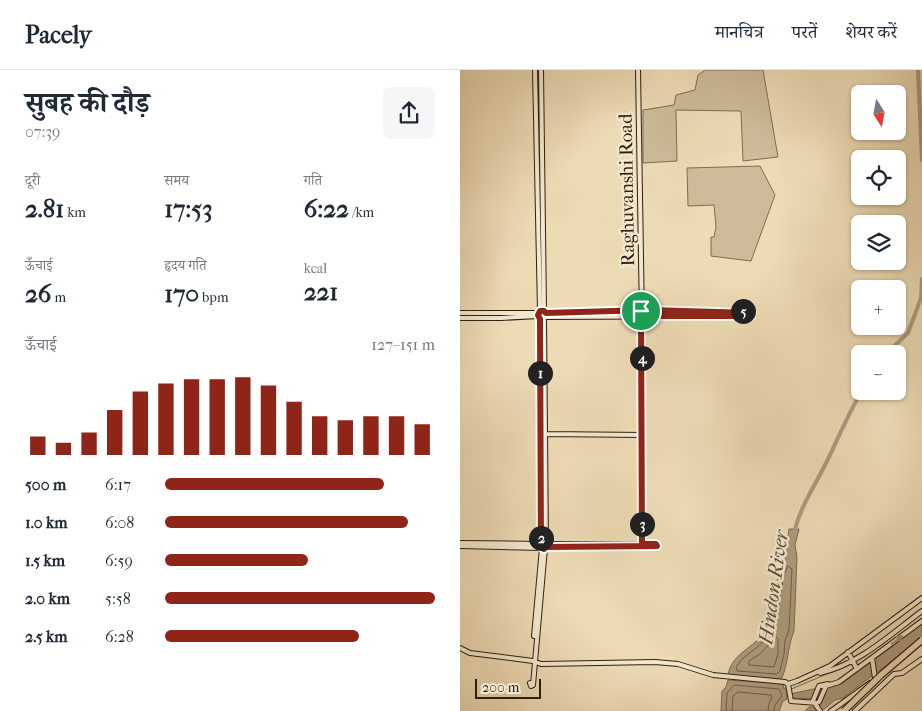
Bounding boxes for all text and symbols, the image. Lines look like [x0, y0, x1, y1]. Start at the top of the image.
text: Pacely [25, 21, 92, 49]
text: मानचित्र [715, 22, 764, 43]
text: परतें [792, 22, 817, 43]
text: शेयर करें [845, 22, 897, 43]
north arrow [851, 85, 906, 140]
map controls [851, 85, 906, 400]
text: सुबह की दौड़ [25, 86, 150, 119]
button: share [383, 87, 435, 139]
street label: Raghuvanshi Road [615, 113, 639, 267]
text: 07:39 [25, 122, 60, 141]
button: locate [851, 150, 906, 205]
text: दूरी [25, 172, 40, 189]
text: समय [164, 172, 189, 189]
text: गति [304, 172, 322, 189]
text: 2.81 [25, 194, 64, 223]
text: 17:53 [164, 194, 212, 223]
text: 6:22 [304, 194, 349, 223]
text: km [64, 204, 86, 221]
text: /km [349, 204, 374, 221]
button: layers [851, 215, 906, 270]
text: ऊँचाई [25, 257, 53, 274]
text: हृदय गति [164, 257, 207, 274]
text: kcal [304, 260, 327, 277]
text: 221 [304, 277, 338, 306]
text: 26 [25, 279, 51, 308]
text: 170 [164, 279, 199, 308]
button: + [851, 280, 906, 335]
text: m [51, 289, 66, 306]
text: bpm [199, 289, 229, 306]
pin [620, 290, 662, 332]
icon: arrive [627, 297, 655, 325]
pin: 5 [730, 298, 756, 324]
text: 5 [740, 303, 747, 320]
text: ऊँचाई [25, 335, 57, 354]
text: 127–151 m [371, 335, 435, 354]
button: − [851, 345, 906, 400]
pin: 4 [630, 346, 654, 370]
text: 4 [638, 350, 647, 367]
pin: 1 [528, 360, 552, 386]
text: 1 [538, 365, 543, 382]
text: 500 m [25, 475, 66, 494]
text: 6:17 [105, 475, 131, 494]
pin: 3 [630, 512, 654, 536]
text: 1.0 km [25, 513, 68, 532]
text: 6:08 [105, 513, 134, 532]
text: 3 [640, 516, 645, 533]
pin: 2 [528, 526, 554, 550]
water label: Hindon River [754, 527, 793, 646]
text: 2 [538, 530, 545, 547]
text: 1.5 km [25, 551, 65, 570]
text: 6:59 [105, 551, 133, 570]
text: 2.0 km [25, 589, 70, 608]
text: 5:58 [105, 589, 131, 608]
text: 2.5 km [25, 627, 68, 646]
text: 6:28 [105, 627, 134, 646]
one-way arrow [890, 634, 903, 645]
scale bar [475, 676, 541, 699]
text: 200 m [482, 679, 519, 696]

